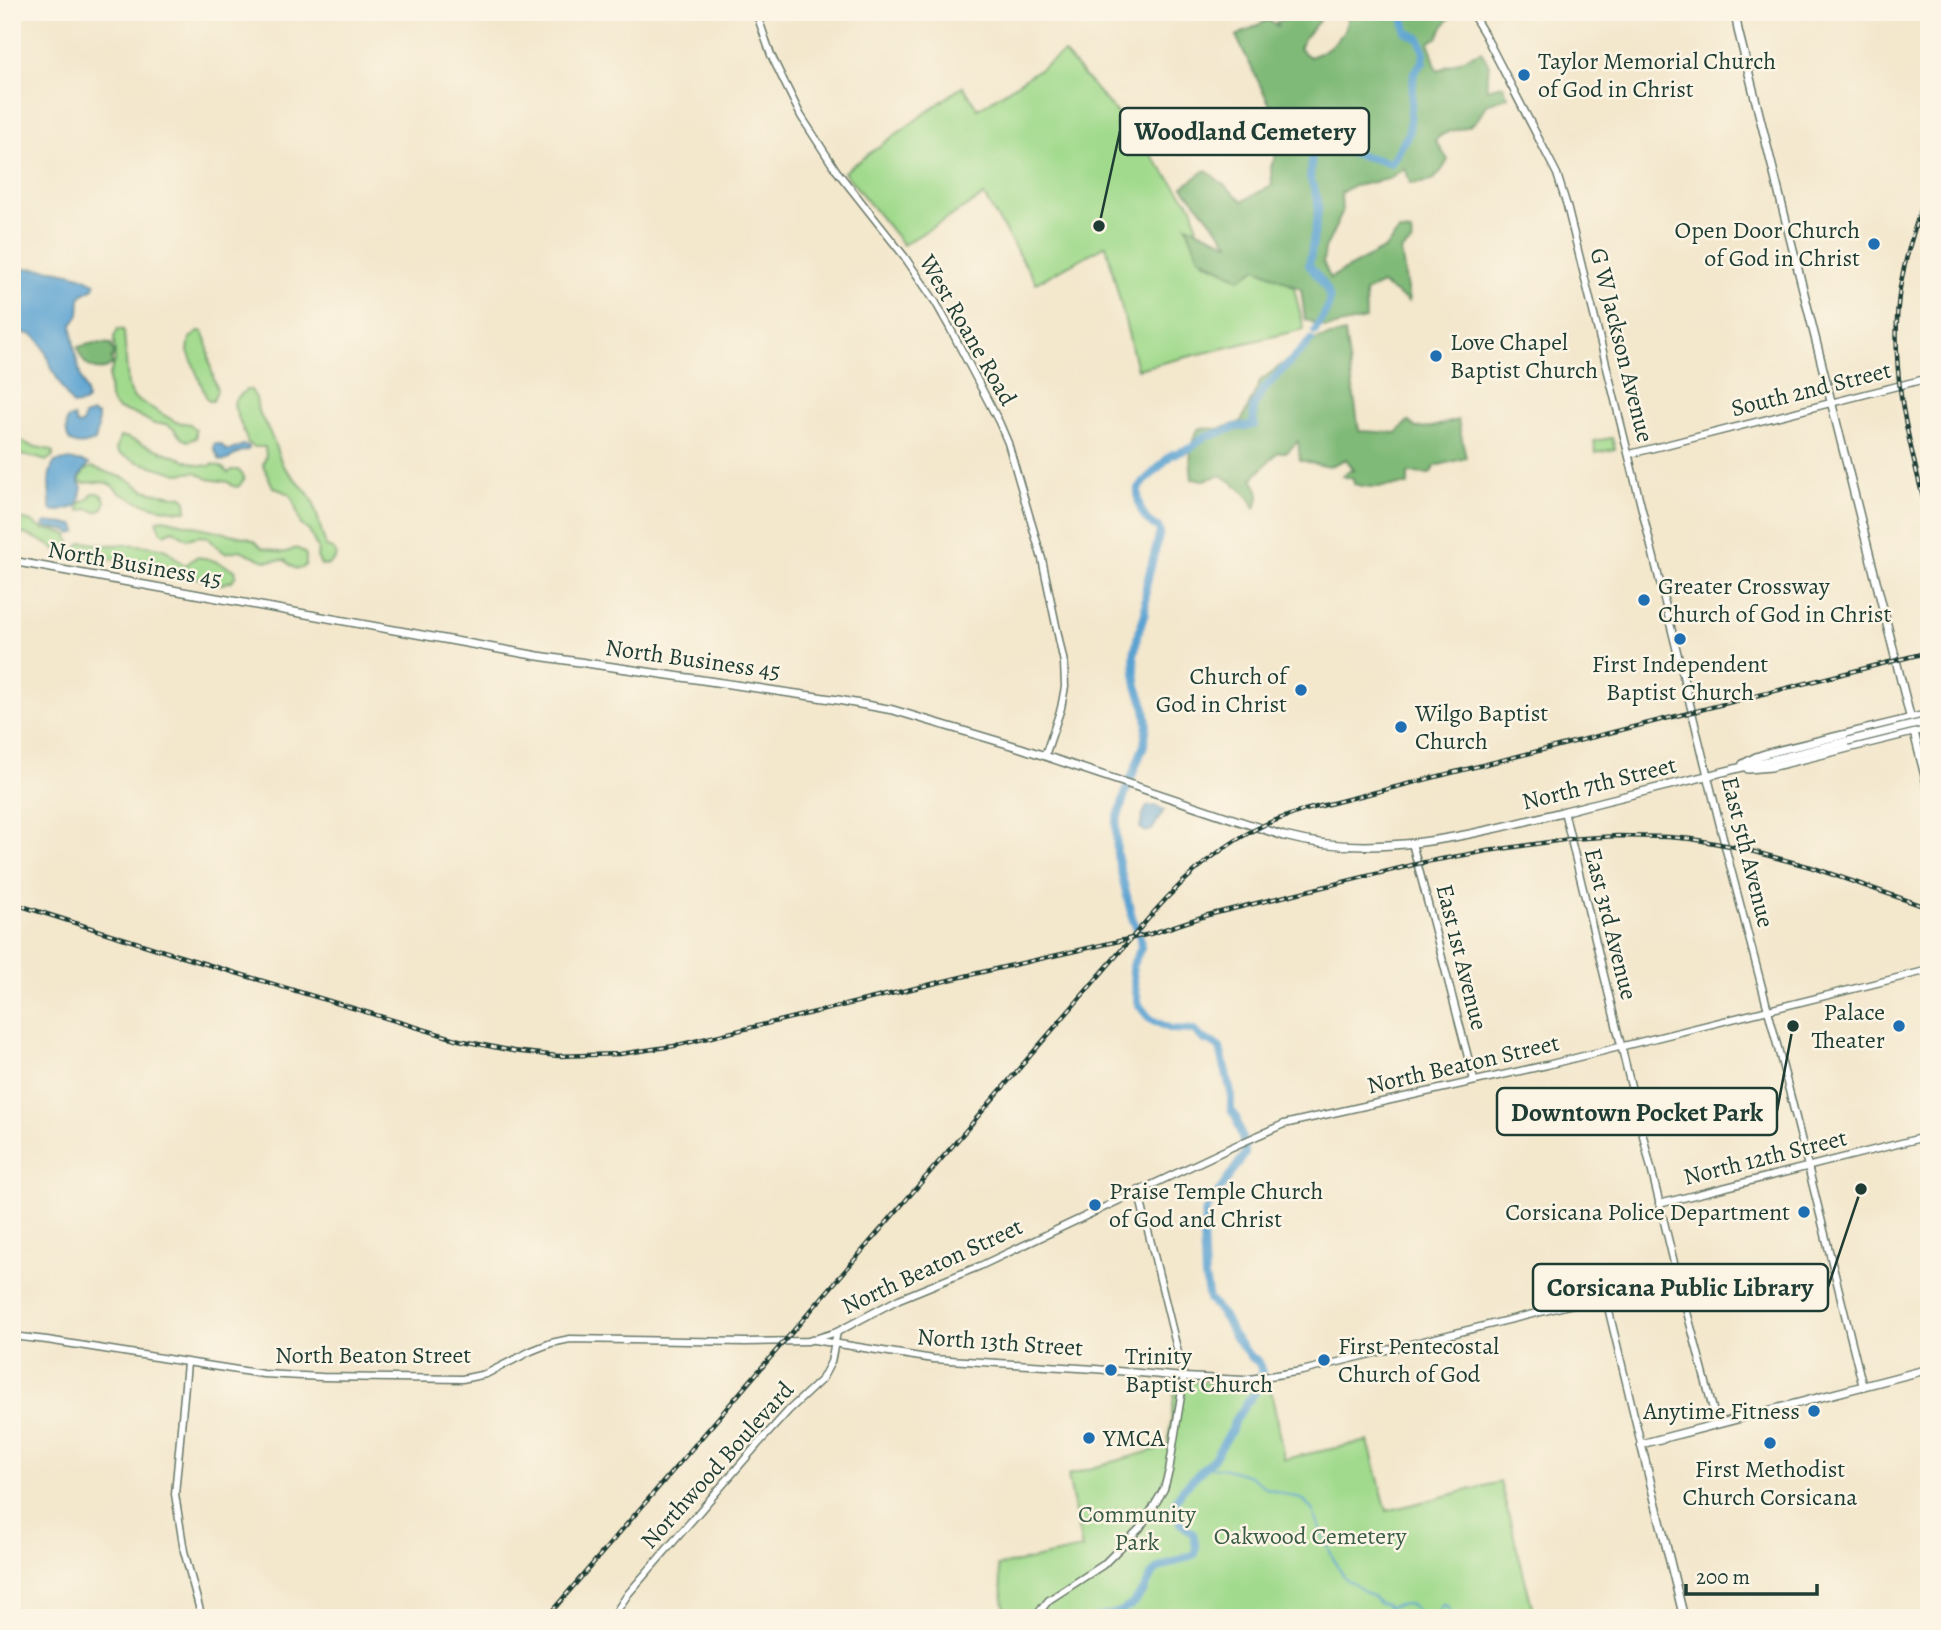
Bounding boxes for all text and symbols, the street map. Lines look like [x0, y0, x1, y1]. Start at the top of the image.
place label: Taylor Memorial Church of God in Christ [1538, 45, 1776, 105]
marker: Taylor Memorial Church of God in Christ [1516, 67, 1532, 83]
callout: Woodland Cemetery [1120, 108, 1369, 155]
text: Woodland Cemetery [1133, 114, 1357, 149]
place label: Open Door Church of God in Christ [1675, 214, 1860, 274]
marker: Open Door Church of God in Christ [1866, 236, 1882, 252]
street label: G W Jackson Avenue [1582, 244, 1662, 446]
street label: West Roane Road [911, 248, 1024, 411]
place label: Love Chapel Baptist Church [1450, 326, 1598, 386]
marker: Love Chapel Baptist Church [1428, 348, 1444, 364]
street label: South 2nd Street [1728, 354, 1894, 424]
street label: North Business 45 [45, 533, 225, 595]
place label: Greater Crossway Church of God in Christ [1658, 570, 1891, 630]
marker: Greater Crossway Church of God in Christ [1636, 592, 1652, 608]
street label: North Business 45 [603, 631, 783, 687]
marker: First Independent Baptist Church [1672, 631, 1688, 647]
place label: First Independent Baptist Church [1592, 648, 1768, 708]
place label: Church of God in Christ [1156, 660, 1290, 720]
marker: Church of God in Christ [1293, 682, 1309, 698]
place label: Wilgo Baptist Church [1414, 697, 1548, 757]
marker: Wilgo Baptist Church [1393, 719, 1409, 735]
street label: North 7th Street [1518, 748, 1680, 818]
street label: East 5th Avenue [1714, 773, 1782, 931]
street label: East 3rd Avenue [1577, 845, 1645, 1003]
street label: East 1st Avenue [1428, 881, 1496, 1033]
place label: Palace Theater [1811, 996, 1885, 1056]
marker: Palace Theater [1891, 1018, 1907, 1034]
street label: North Beaton Street [1364, 1026, 1562, 1102]
callout: Downtown Pocket Park [1497, 1088, 1777, 1135]
text: Downtown Pocket Park [1511, 1095, 1764, 1130]
street label: North 12th Street [1680, 1121, 1850, 1193]
place label: Praise Temple Church of God and Christ [1109, 1175, 1323, 1235]
place label: Corsicana Police Department [1505, 1196, 1790, 1228]
marker: Praise Temple Church of God and Christ [1087, 1197, 1103, 1213]
marker: Corsicana Police Department [1796, 1204, 1812, 1220]
street label: North Beaton Street [836, 1210, 1028, 1322]
callout: Corsicana Public Library [1533, 1264, 1828, 1311]
text: Corsicana Public Library [1547, 1270, 1814, 1305]
street label: North 13th Street [916, 1320, 1084, 1364]
place label: First Pentecostal Church of God [1338, 1330, 1499, 1390]
street label: North Beaton Street [275, 1339, 471, 1371]
place label: Trinity Baptist Church [1125, 1340, 1273, 1400]
marker: First Pentecostal Church of God [1316, 1352, 1332, 1368]
marker: Trinity Baptist Church [1103, 1362, 1119, 1378]
street label: Northwood Boulevard [633, 1374, 801, 1556]
place label: Anytime Fitness [1642, 1395, 1800, 1427]
marker: Anytime Fitness [1806, 1403, 1822, 1419]
place label: YMCA [1102, 1422, 1166, 1454]
marker: YMCA [1081, 1430, 1097, 1446]
marker: First Methodist Church Corsicana [1762, 1435, 1778, 1451]
place label: First Methodist Church Corsicana [1682, 1453, 1858, 1513]
park label: Community Park [1078, 1498, 1196, 1558]
park label: Oakwood Cemetery [1214, 1520, 1407, 1552]
scale bar [1686, 1553, 1817, 1597]
text: 200 m [1696, 1563, 1750, 1591]

